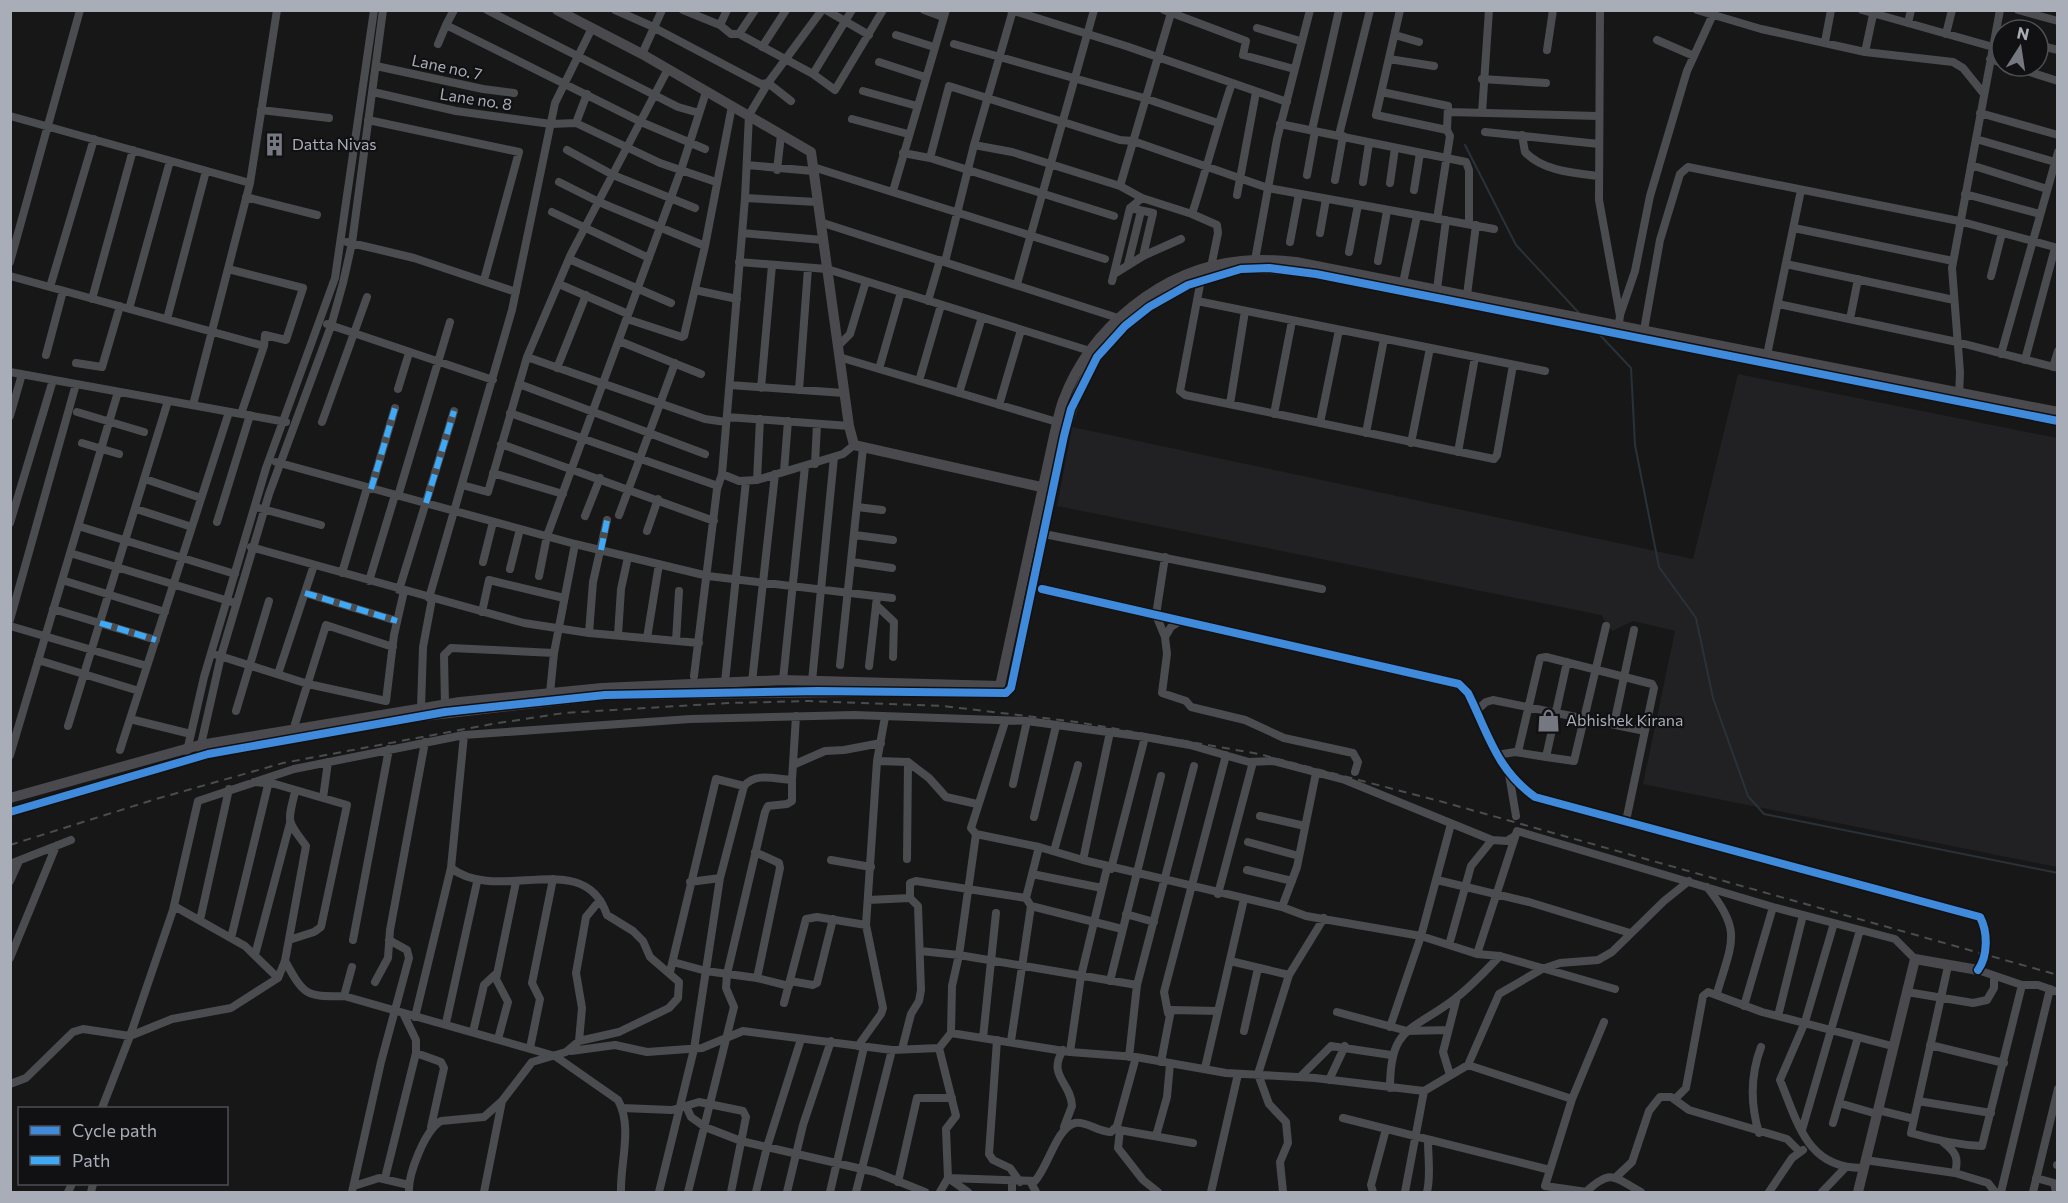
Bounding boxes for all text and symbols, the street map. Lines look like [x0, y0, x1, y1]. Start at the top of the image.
north arrow [1990, 18, 2050, 78]
text: N [2015, 22, 2031, 43]
street label: Lane no. 7 [410, 50, 484, 83]
street label: Lane no. 8 [438, 83, 514, 114]
building icon: Datta Nivas [261, 131, 287, 157]
place label: Datta Nivas [292, 134, 377, 153]
shop icon: Abhishek Kirana [1535, 707, 1561, 733]
place label: Abhishek Kirana [1566, 710, 1683, 729]
legend [18, 1107, 228, 1185]
text: Cycle path [72, 1119, 157, 1141]
text: Path [72, 1149, 110, 1171]

